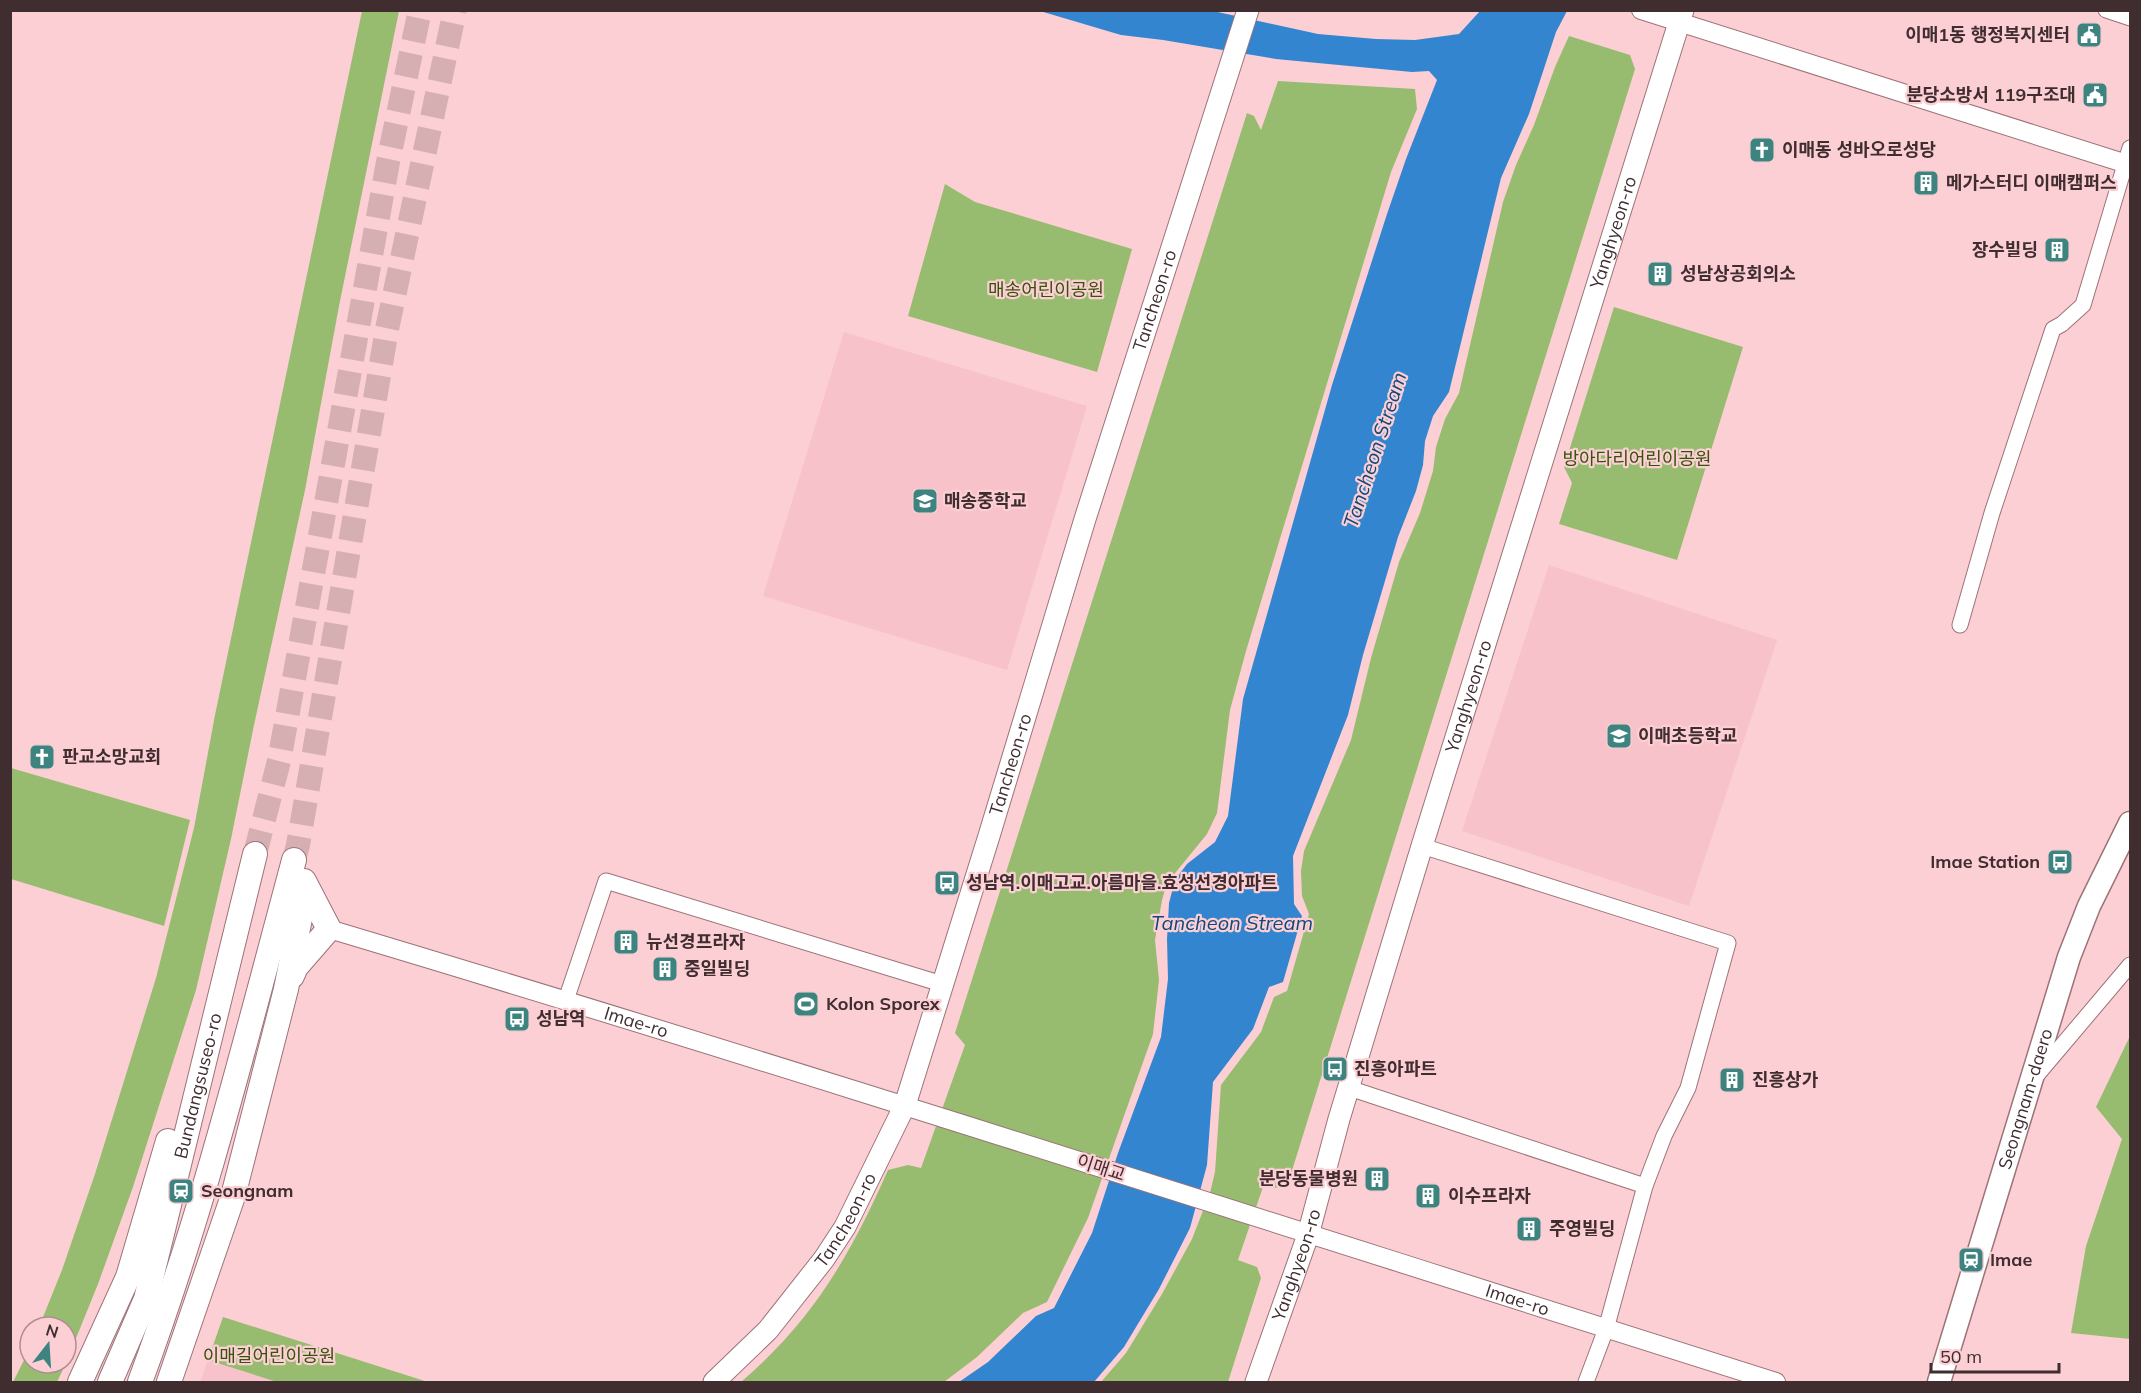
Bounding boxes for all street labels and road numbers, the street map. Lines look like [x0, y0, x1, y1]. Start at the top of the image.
street label: Yanghyeon-ro [1584, 173, 1641, 293]
street label: Tancheon-ro [1127, 247, 1181, 354]
street label: Yanghyeon-ro [1440, 637, 1497, 756]
street label: Tancheon-ro [984, 711, 1036, 818]
street label: Imae-ro [602, 1001, 671, 1043]
street label: Bundangsuseo-ro [169, 1010, 227, 1161]
street label: Seongnam-daero [1993, 1026, 2057, 1172]
street label: 이매교 [1074, 1149, 1128, 1186]
street label: Tancheon-ro [810, 1169, 881, 1272]
street label: Yanghyeon-ro [1266, 1206, 1325, 1325]
street label: Imae-ro [1483, 1279, 1552, 1321]

